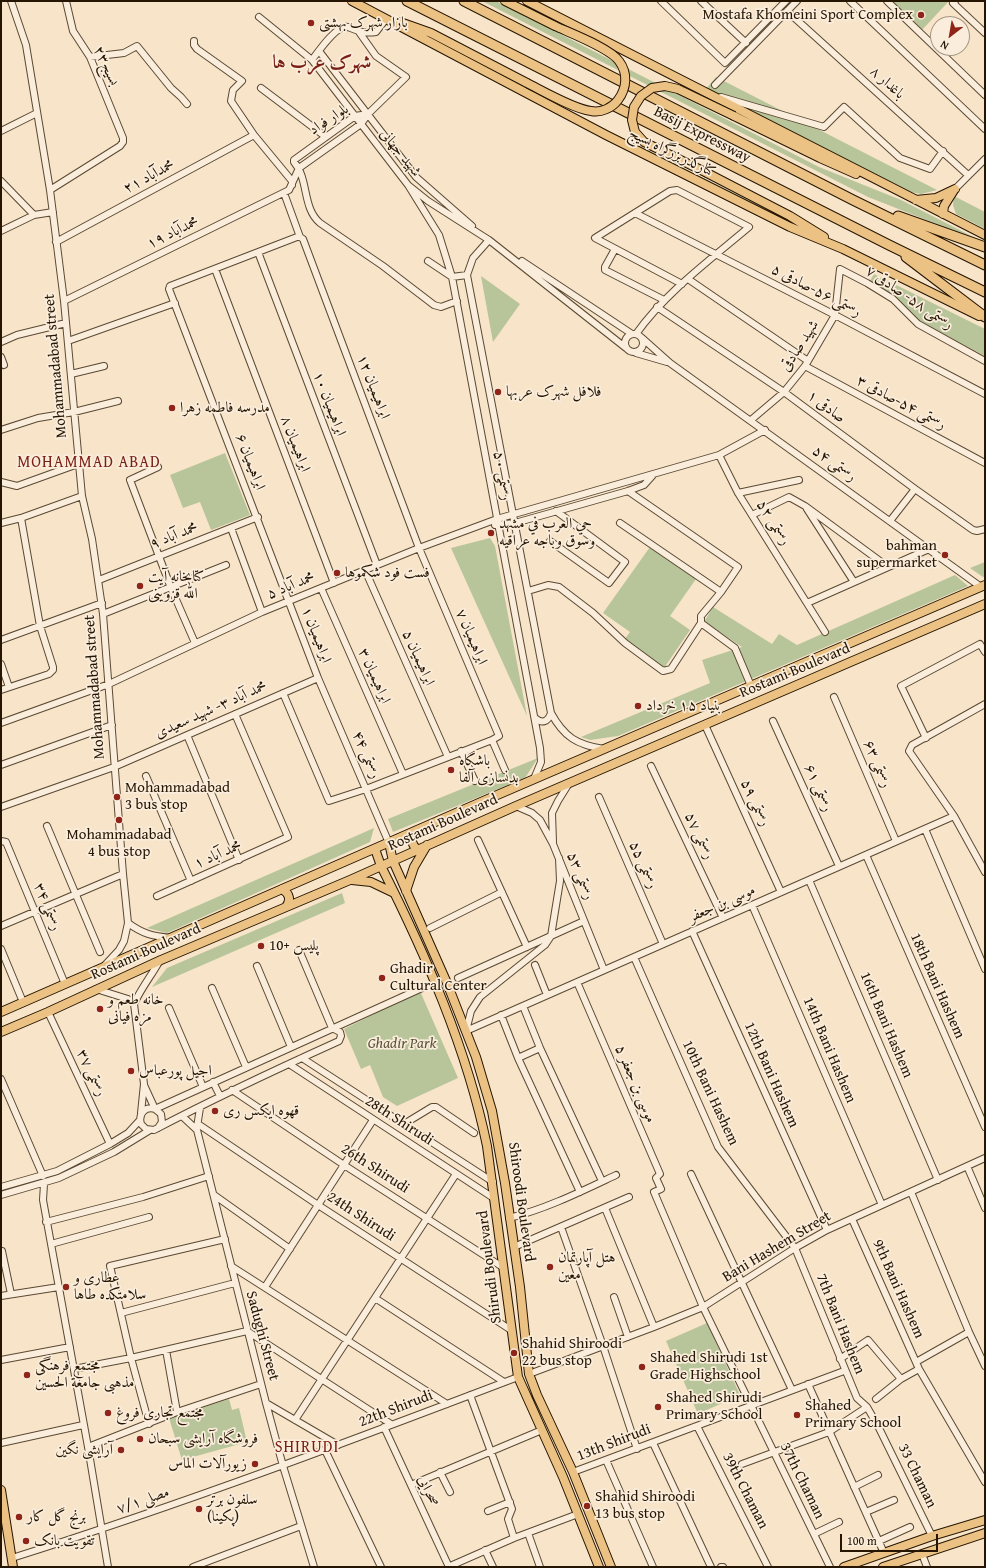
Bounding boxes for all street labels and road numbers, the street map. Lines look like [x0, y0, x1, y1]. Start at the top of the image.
street label: بسیج۲۳ [89, 43, 123, 89]
street label: باغدار ۸ [866, 63, 908, 103]
street label: بلوار فواد [306, 101, 352, 139]
street label: Basij Expressway [651, 103, 753, 167]
street label: کنارگذربزرگراه بسیج [626, 124, 718, 182]
street label: شهید جهانی [375, 125, 425, 181]
street label: محمدآباد ۲۱ [120, 156, 178, 198]
street label: محمدآباد ۱۹ [144, 213, 202, 253]
street label: رستمی ۵۶-صادقی ۵ [768, 261, 864, 321]
street label: رستمی ۵۸- صادقی ۷ [862, 262, 956, 334]
street label: Mohammadabad street [41, 293, 71, 439]
street label: شهید صادقی [777, 317, 823, 375]
street label: ابراهیمیان ۱۲ [352, 352, 394, 422]
street label: ابراهیمیان ۱۰ [308, 369, 350, 439]
street label: رستمی ۵۴-صادقی ۳ [853, 372, 949, 434]
street label: صادقی ۱ [803, 387, 849, 427]
street label: ابراهیمیان ۸ [276, 413, 314, 475]
street label: ابراهیمیان ۶ [231, 431, 269, 493]
street label: رستمی ۵۴ [808, 442, 860, 486]
street label: رستمی ۵۰ [489, 450, 515, 502]
street label: رستمی ۵۲ [752, 497, 794, 549]
street label: محمد آباد ۹ [148, 519, 200, 553]
street label: محمد آباد ۵ [265, 568, 317, 604]
street label: ابراهیمیان ۱ [297, 604, 335, 666]
street label: ابراهیمیان ۷ [451, 606, 491, 668]
street label: Mohammadabad street [81, 614, 109, 760]
street label: ابراهیمیان ۵ [398, 627, 438, 689]
street label: Rostami Boulevard [737, 640, 853, 702]
street label: ابراهیمیان ۳ [354, 645, 394, 707]
street label: محمد آباد ۳- شهید سعیدی [152, 677, 270, 743]
street label: رستمی ۴۴ [348, 728, 384, 782]
street label: رستمی ۶۳ [859, 737, 895, 791]
street label: رستمی ۶۱ [800, 762, 836, 814]
street label: رستمی ۵۹ [736, 777, 774, 829]
street label: Rostami Boulevard [385, 791, 501, 855]
street label: رستمی ۵۷ [680, 810, 718, 862]
street label: محمد آباد ۱ [192, 837, 244, 873]
street label: رستمی ۵۵ [625, 839, 661, 891]
street label: رستمی ۵۳ [562, 849, 598, 903]
street label: رستمی ۳۴ [29, 880, 65, 934]
street label: موسی بن جعفر [686, 881, 758, 927]
street label: Rostami Boulevard [88, 920, 204, 984]
street label: 18th Bani Hashem [906, 930, 968, 1042]
street label: 16th Bani Hashem [856, 969, 916, 1081]
street label: 14th Bani Hashem [799, 994, 859, 1106]
street label: 12th Bani Hashem [740, 1019, 802, 1131]
street label: 10th Bani Hashem [678, 1038, 742, 1148]
street label: موسی بن جعفر ۵ [610, 1042, 660, 1126]
street label: رستمی ۳۷ [72, 1047, 110, 1099]
street label: 28th Shirudi [361, 1092, 437, 1150]
street label: 26th Shirudi [337, 1140, 413, 1198]
street label: Shiroodi Boulevard [504, 1141, 538, 1263]
street label: 24th Shirudi [323, 1188, 399, 1246]
street label: Bani Hashem Street [719, 1207, 835, 1287]
street label: Shirudi Boulevard [474, 1210, 506, 1324]
street label: 9th Bani Hashem [868, 1237, 928, 1341]
street label: 7th Bani Hashem [812, 1271, 868, 1377]
street label: Sadughi Street [241, 1289, 283, 1383]
street label: 22th Shirudi [356, 1387, 436, 1431]
street label: 13th Shirudi [574, 1421, 654, 1465]
street label: 37th Chaman [776, 1440, 828, 1522]
street label: 33 Chaman [894, 1441, 940, 1511]
street label: 39th Chaman [718, 1450, 772, 1532]
street label: صحرایی [413, 1473, 443, 1509]
street label: مصلی ۷/۱ [114, 1484, 172, 1518]

